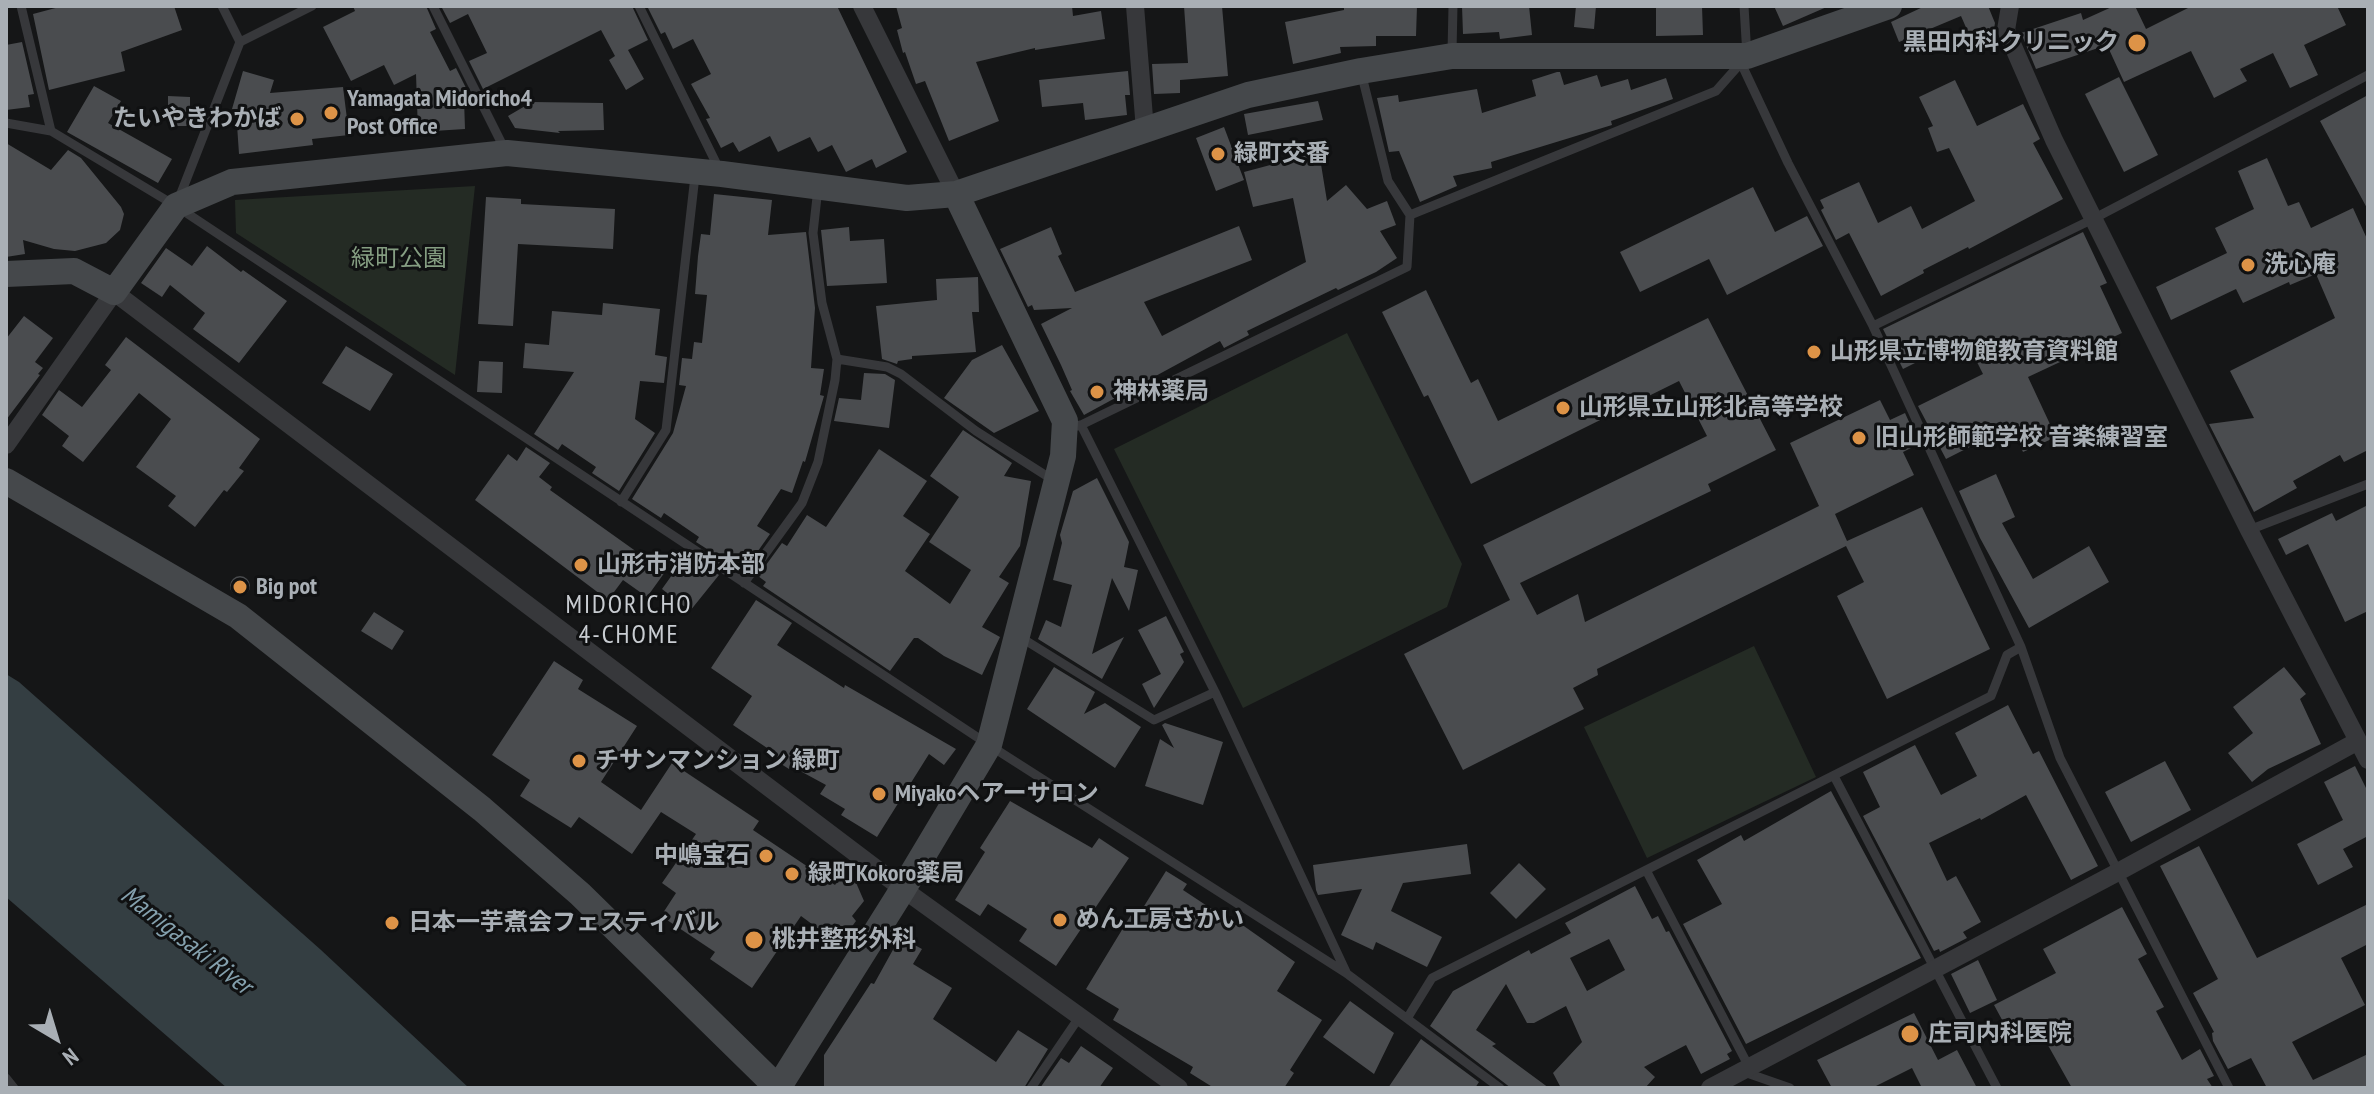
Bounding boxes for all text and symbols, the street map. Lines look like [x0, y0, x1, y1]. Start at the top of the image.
place label: 黒田内科クリニック [1903, 29, 2119, 57]
marker: 黒田内科クリニック [2126, 32, 2148, 54]
place label: Yamagata Midoricho4 Post Office [347, 85, 532, 141]
marker: Yamagata Midoricho4 Post Office [322, 104, 340, 122]
place label: たいやきわかば [113, 105, 281, 133]
marker: たいやきわかば [288, 110, 306, 128]
place label: 緑町交番 [1234, 140, 1330, 168]
marker: 緑町交番 [1209, 145, 1227, 163]
park label: 緑町公園 [351, 245, 447, 273]
place label: 洗心庵 [2264, 251, 2336, 279]
marker: 洗心庵 [2239, 256, 2257, 274]
place label: 山形県立博物館教育資料館 [1830, 338, 2118, 366]
marker: 山形県立博物館教育資料館 [1805, 343, 1823, 361]
place label: 神林薬局 [1113, 378, 1209, 406]
marker: 神林薬局 [1088, 383, 1106, 401]
place label: 山形県立山形北高等学校 [1579, 394, 1843, 422]
marker: 山形県立山形北高等学校 [1554, 399, 1572, 417]
place label: 旧山形師範学校 音楽練習室 [1875, 424, 2168, 452]
marker: 旧山形師範学校 音楽練習室 [1850, 429, 1868, 447]
place label: 山形市消防本部 [597, 551, 765, 579]
marker: 山形市消防本部 [572, 556, 590, 574]
place label: Big pot [256, 573, 317, 601]
marker: Big pot [231, 578, 249, 596]
district label: MIDORICHO 4-CHOME [565, 590, 693, 652]
place label: チサンマンション 緑町 [595, 747, 840, 775]
marker: チサンマンション 緑町 [570, 752, 588, 770]
place label: Miyakoヘアーサロン [895, 780, 1099, 808]
marker: Miyakoヘアーサロン [870, 785, 888, 803]
place label: 中嶋宝石 [654, 842, 750, 870]
marker: 中嶋宝石 [757, 847, 775, 865]
place label: 緑町Kokoro薬局 [808, 860, 964, 888]
marker: 緑町Kokoro薬局 [783, 865, 801, 883]
water label: Mamigasaki River [114, 880, 258, 1002]
place label: めん工房さかい [1076, 906, 1244, 934]
place label: 日本一芋煮会フェスティバル [408, 909, 720, 937]
marker: めん工房さかい [1051, 911, 1069, 929]
marker: 日本一芋煮会フェスティバル [383, 914, 401, 932]
place label: 桃井整形外科 [772, 926, 916, 954]
marker: 桃井整形外科 [743, 929, 765, 951]
north arrow [16, 998, 96, 1078]
place label: 庄司内科医院 [1928, 1020, 2072, 1048]
marker: 庄司内科医院 [1899, 1023, 1921, 1045]
text: N [57, 1042, 84, 1072]

